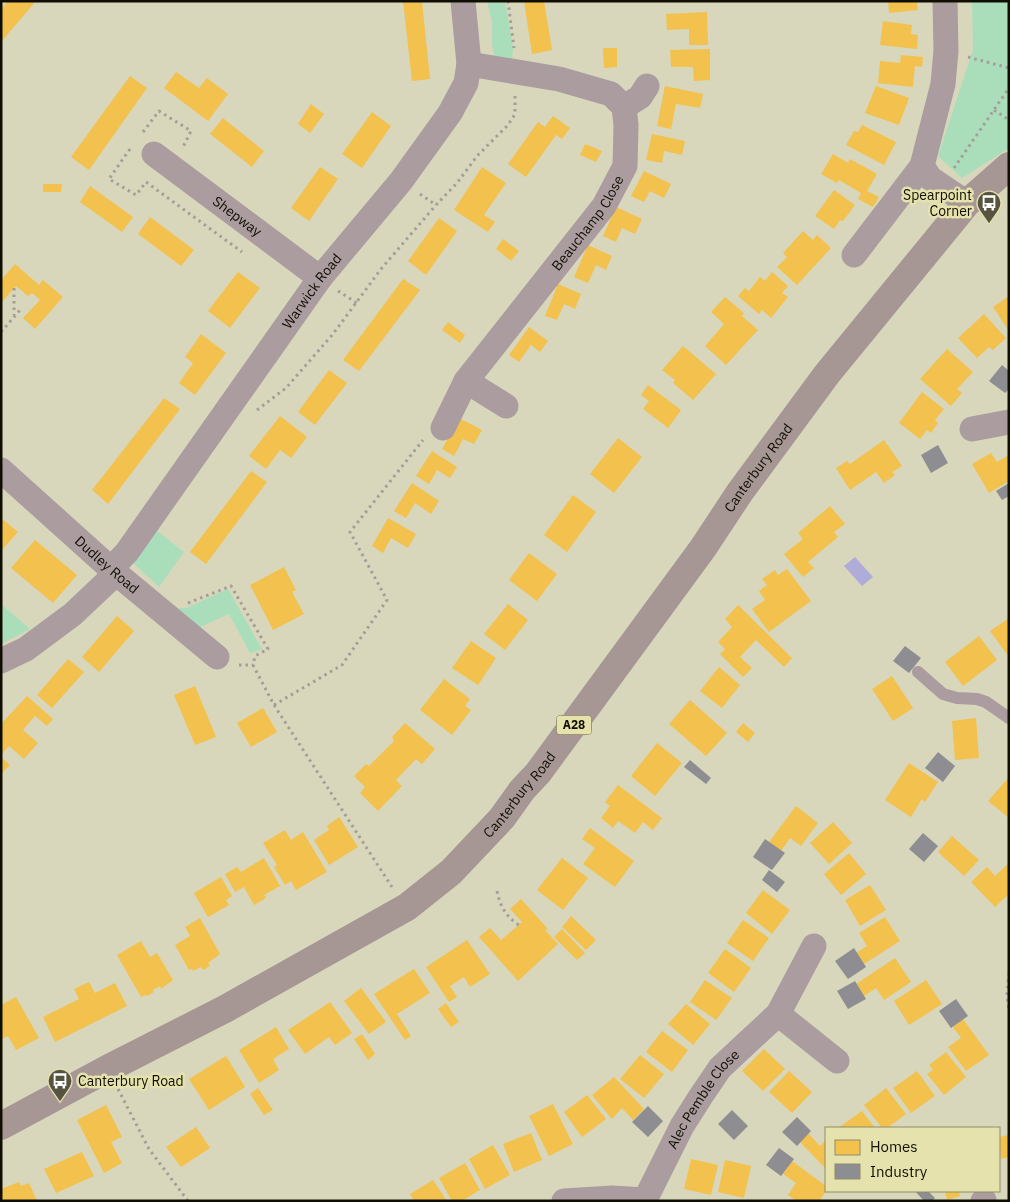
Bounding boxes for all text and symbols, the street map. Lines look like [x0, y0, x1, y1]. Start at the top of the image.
street label: Beauchamp Close [547, 172, 628, 274]
place label: Spearpoint Corner [903, 186, 972, 220]
bus stop icon: Spearpoint Corner [976, 190, 1002, 224]
street label: Shepway [209, 192, 265, 240]
street label: Warwick Road [278, 250, 346, 332]
street label: Canterbury Road [720, 420, 797, 516]
street label: Dudley Road [71, 532, 143, 597]
road number: A28 [556, 716, 592, 734]
street label: Canterbury Road [479, 748, 560, 841]
street label: Alec Pemble Close [663, 1045, 743, 1152]
bus stop icon: Canterbury Road [47, 1068, 73, 1102]
place label: Canterbury Road [78, 1072, 184, 1090]
legend [825, 1127, 1000, 1192]
text: Homes [870, 1137, 918, 1156]
text: Industry [870, 1162, 928, 1181]

